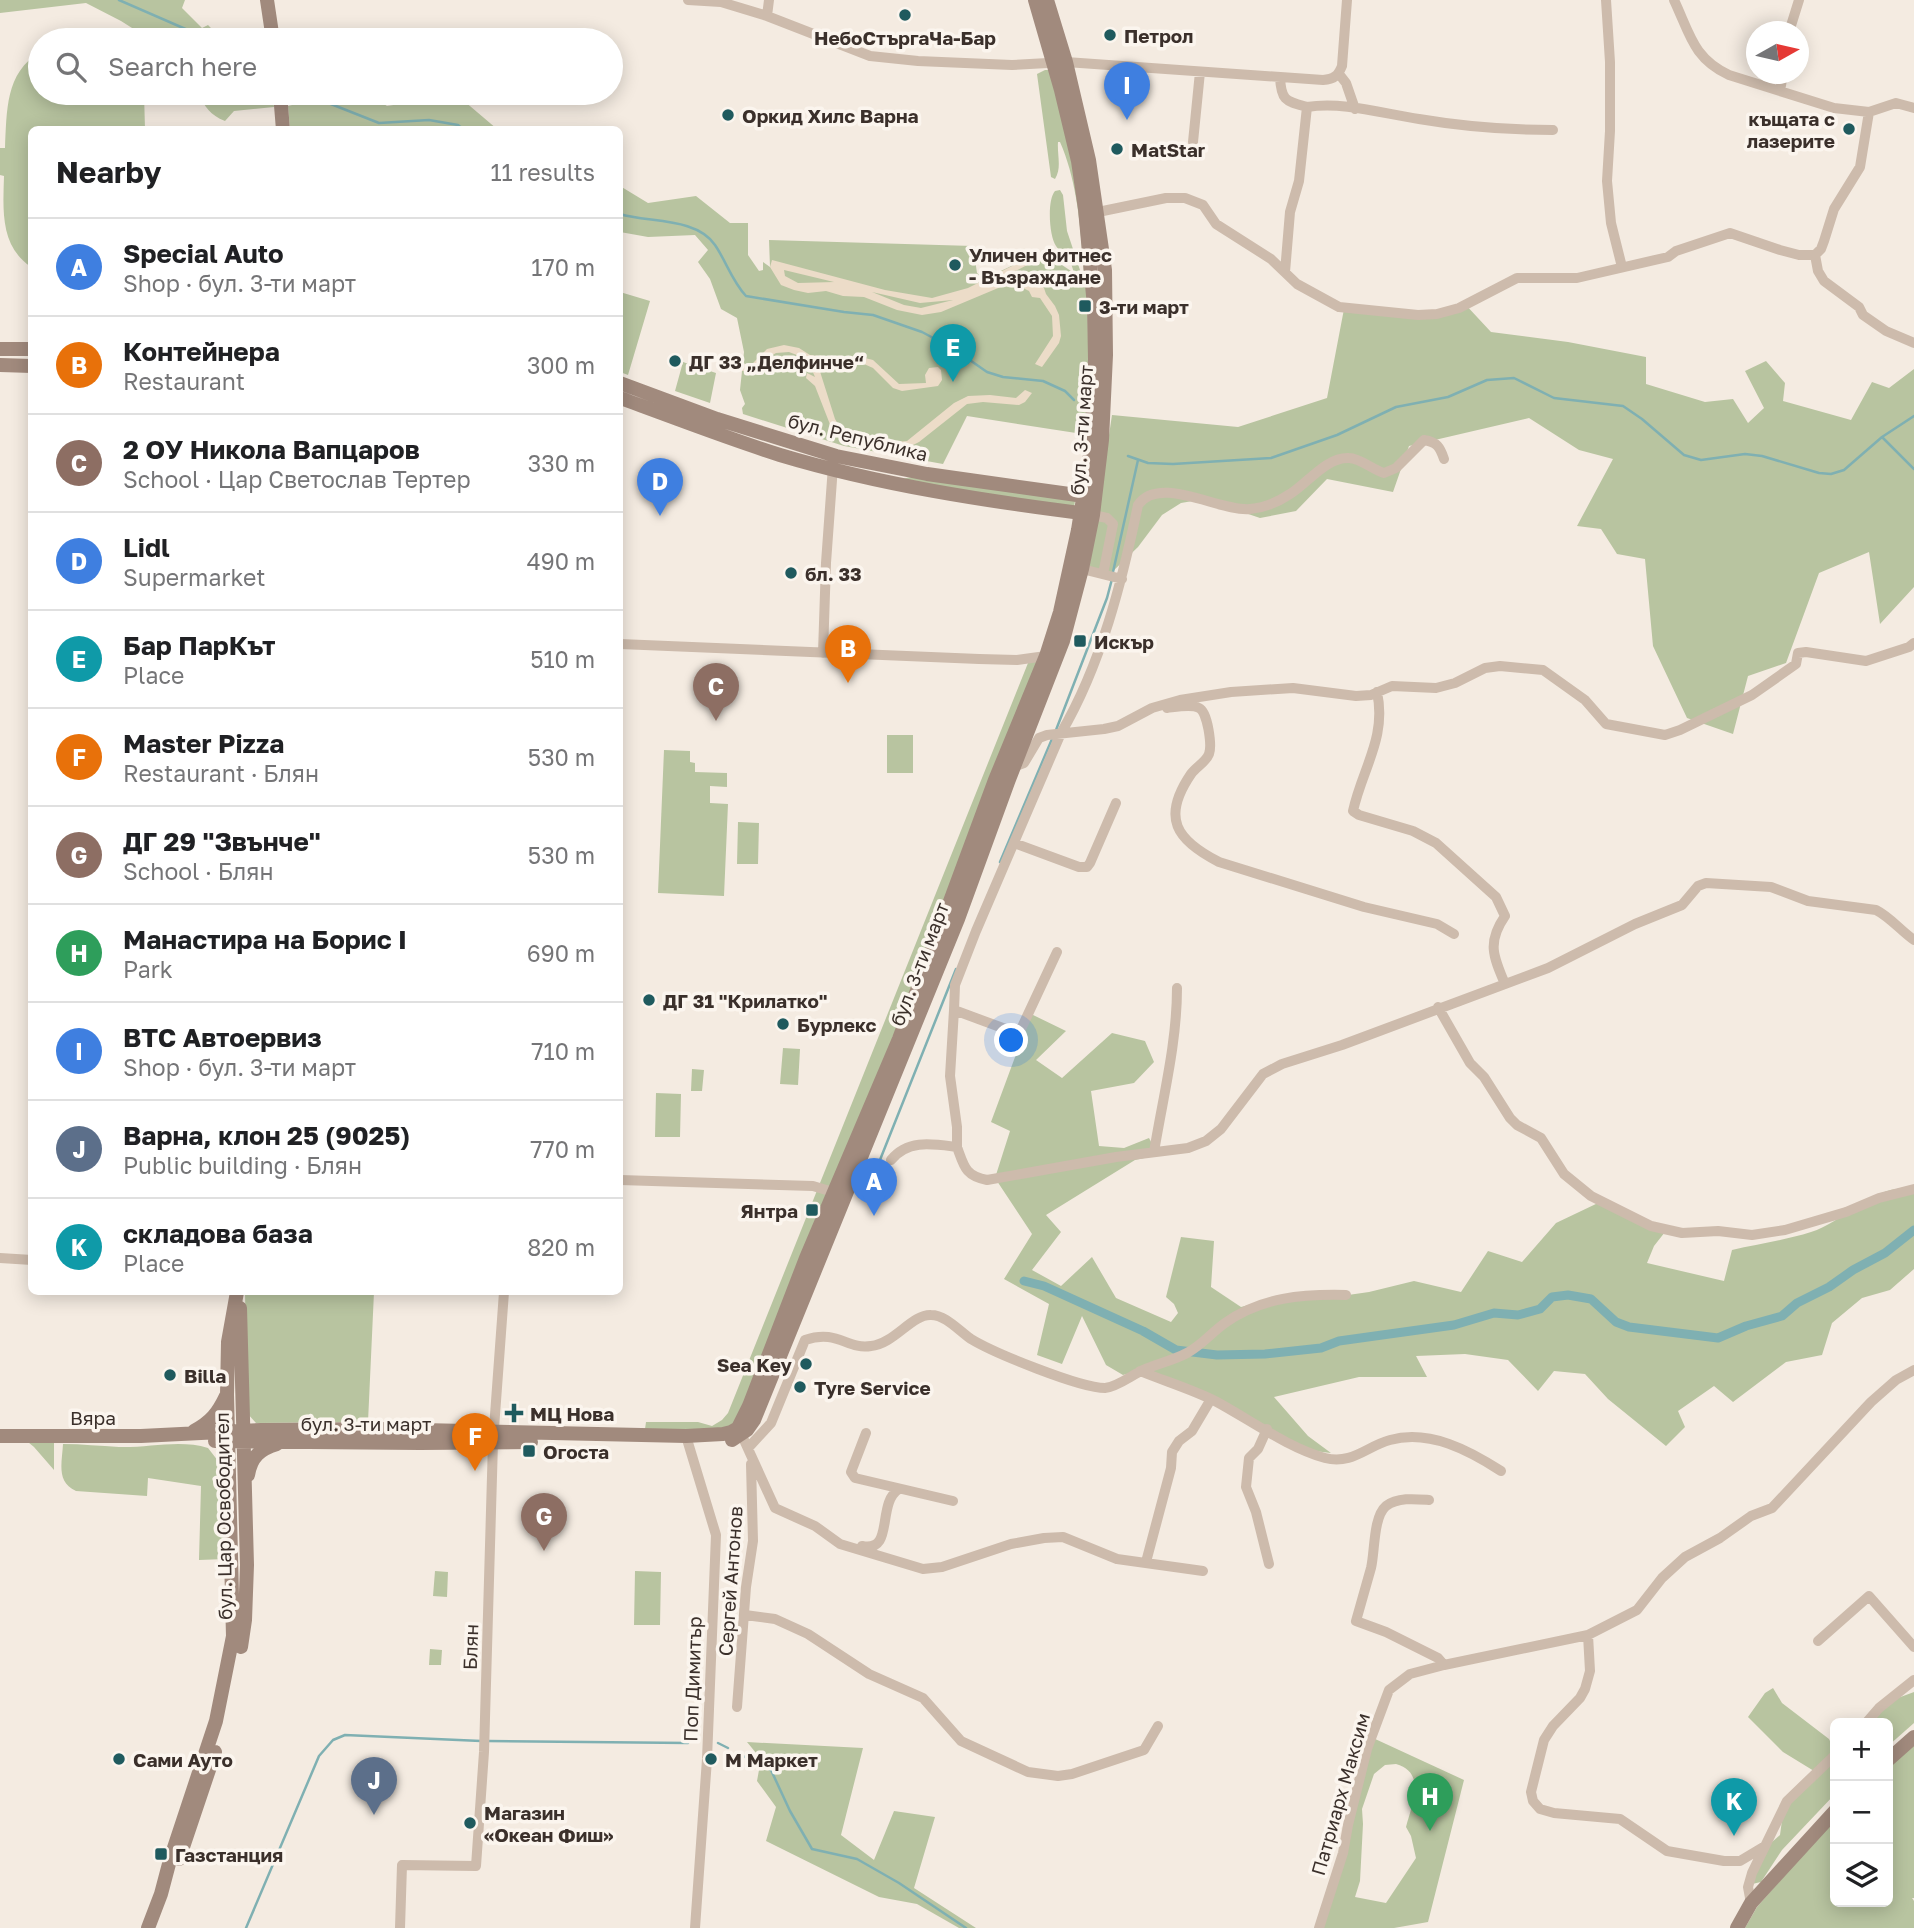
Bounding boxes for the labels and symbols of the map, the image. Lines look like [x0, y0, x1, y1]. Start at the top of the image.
marker: НебоСтъргаЧа-Бар [897, 7, 913, 23]
north arrow [1746, 21, 1809, 84]
place label: Петрол [1124, 24, 1193, 47]
place label: НебоСтъргаЧа-Бар [814, 26, 996, 49]
marker: Петрол [1102, 27, 1118, 43]
pin: I [1104, 62, 1150, 120]
place label: Оркид Хилс Варна [742, 104, 919, 127]
marker: Оркид Хилс Варна [720, 107, 736, 123]
place label: къщата с лазерите [1747, 107, 1835, 152]
marker: къщата с лазерите [1841, 121, 1857, 137]
place label: MatStar [1131, 138, 1206, 161]
marker: MatStar [1109, 141, 1125, 157]
place label: Уличен фитнес - Възраждане [969, 243, 1112, 288]
marker: Уличен фитнес - Възраждане [947, 257, 963, 273]
place label: 3-ти март [1099, 295, 1189, 318]
marker: 3-ти март [1077, 298, 1093, 314]
pin: E [930, 324, 976, 382]
place label: ДГ 33 „Делфинче“ [689, 350, 864, 373]
marker: ДГ 33 „Делфинче“ [667, 353, 683, 369]
street label: бул. 3-ти март [1065, 364, 1097, 496]
street label: бул. Република [786, 409, 930, 465]
pin: D [637, 458, 683, 516]
place label: бл. 33 [805, 562, 862, 585]
marker: бл. 33 [783, 565, 799, 581]
pin: B [825, 625, 871, 683]
place label: Искър [1094, 630, 1154, 653]
marker: Искър [1072, 633, 1088, 649]
pin: C [693, 663, 739, 721]
street label: бул. 3-ти март [885, 899, 953, 1029]
place label: ДГ 31 "Крилатко" [663, 989, 827, 1012]
marker: ДГ 31 "Крилатко" [641, 992, 657, 1008]
place label: Бурлекс [797, 1013, 877, 1036]
marker: Бурлекс [775, 1016, 791, 1032]
your location [994, 1023, 1028, 1057]
pin: A [851, 1158, 897, 1216]
place label: Янтра [741, 1199, 798, 1222]
marker: Янтра [804, 1202, 820, 1218]
place label: Sea Key [717, 1353, 793, 1376]
marker: Sea Key [798, 1356, 814, 1372]
place label: Billa [184, 1364, 226, 1387]
marker: Billa [162, 1367, 178, 1383]
place label: Tyre Service [814, 1376, 931, 1399]
marker: Tyre Service [792, 1379, 808, 1395]
place label: МЦ Нова [530, 1402, 614, 1425]
marker: МЦ Нова [504, 1403, 524, 1423]
street label: Вяра [70, 1406, 116, 1429]
street label: бул. Цар Освободител [210, 1412, 236, 1620]
street label: бул. 3-ти март [301, 1412, 431, 1435]
pin: F [452, 1413, 498, 1471]
place label: Огоста [543, 1440, 609, 1463]
marker: Огоста [521, 1443, 537, 1459]
pin: G [521, 1493, 567, 1551]
street label: Сергей Антонов [713, 1505, 747, 1657]
street label: Поп Димитър [678, 1616, 706, 1742]
street label: Блян [458, 1624, 482, 1670]
street label: Патриарх Максим [1306, 1710, 1374, 1878]
place label: Сами Ауто [133, 1748, 233, 1771]
place label: М Маркет [725, 1748, 818, 1771]
marker: Сами Ауто [111, 1751, 127, 1767]
marker: М Маркет [703, 1751, 719, 1767]
pin: J [351, 1757, 397, 1815]
pin: H [1407, 1773, 1453, 1831]
pin: K [1711, 1778, 1757, 1836]
place label: Магазин «Океан Фиш» [484, 1801, 613, 1846]
marker: Магазин «Океан Фиш» [462, 1815, 478, 1831]
place label: Газстанция [175, 1843, 283, 1866]
marker: Газстанция [153, 1846, 169, 1862]

